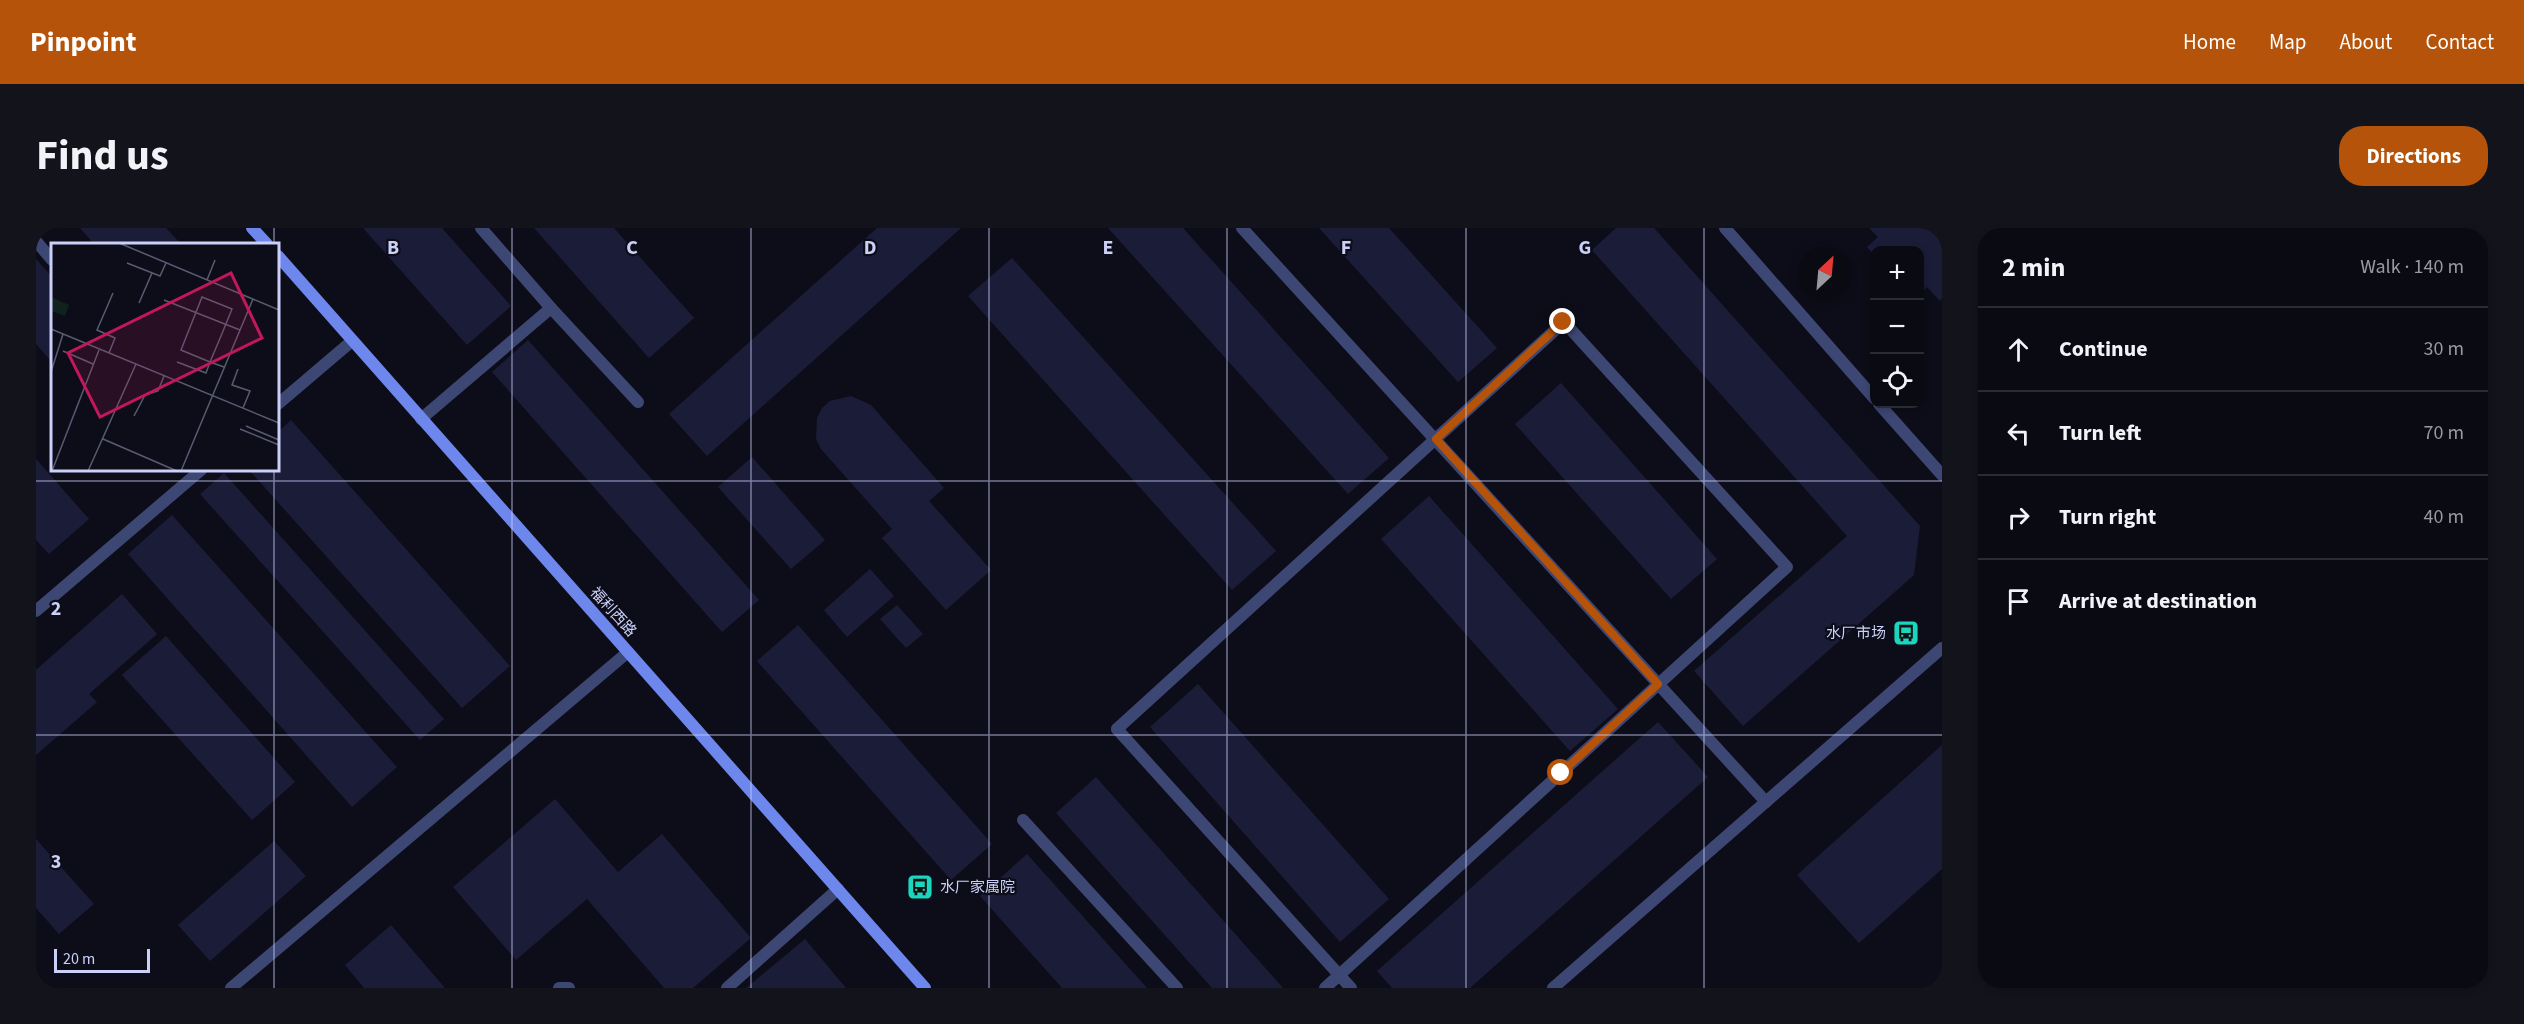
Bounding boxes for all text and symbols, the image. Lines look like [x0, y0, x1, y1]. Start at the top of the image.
text: Pinpoint [30, 22, 137, 62]
text: Home [2183, 27, 2236, 57]
text: Map [2269, 27, 2307, 57]
text: About [2340, 27, 2392, 57]
text: Contact [2425, 27, 2494, 57]
text: Find us [36, 126, 169, 186]
button: Directions [2339, 126, 2488, 186]
text: B [387, 234, 399, 262]
text: C [626, 234, 638, 262]
text: D [864, 234, 876, 262]
text: E [1103, 234, 1113, 262]
text: F [1341, 234, 1351, 262]
text: G [1579, 234, 1591, 262]
inset map [51, 243, 279, 471]
north arrow [1798, 246, 1852, 300]
map controls [1870, 246, 1924, 408]
button: + [1870, 246, 1924, 300]
text: 2 min [2002, 249, 2065, 286]
text: Walk · 140 m [2360, 253, 2464, 281]
button: − [1870, 300, 1924, 354]
route end [1549, 308, 1575, 334]
icon: ahead [2002, 333, 2035, 366]
text: Continue [2059, 333, 2148, 365]
text: 30 m [2424, 335, 2464, 363]
button: locate [1870, 354, 1924, 408]
icon: left [2002, 417, 2035, 450]
text: Turn left [2059, 417, 2141, 449]
text: 70 m [2424, 419, 2464, 447]
icon: right [2002, 501, 2035, 534]
text: Turn right [2059, 501, 2156, 533]
text: 40 m [2424, 503, 2464, 531]
street label: 福利西路 [585, 583, 641, 641]
icon: arrive [2002, 585, 2035, 618]
text: Arrive at destination [2059, 585, 2257, 617]
text: 2 [51, 595, 61, 623]
bus stop icon: 水厂市场 [1891, 618, 1921, 648]
place label: 水厂市场 [1826, 623, 1886, 644]
route start [1547, 759, 1573, 785]
text: 3 [51, 848, 61, 876]
bus stop icon: 水厂家属院 [905, 872, 935, 902]
place label: 水厂家属院 [940, 877, 1015, 898]
scale bar [54, 946, 150, 974]
text: 20 m [63, 948, 95, 970]

